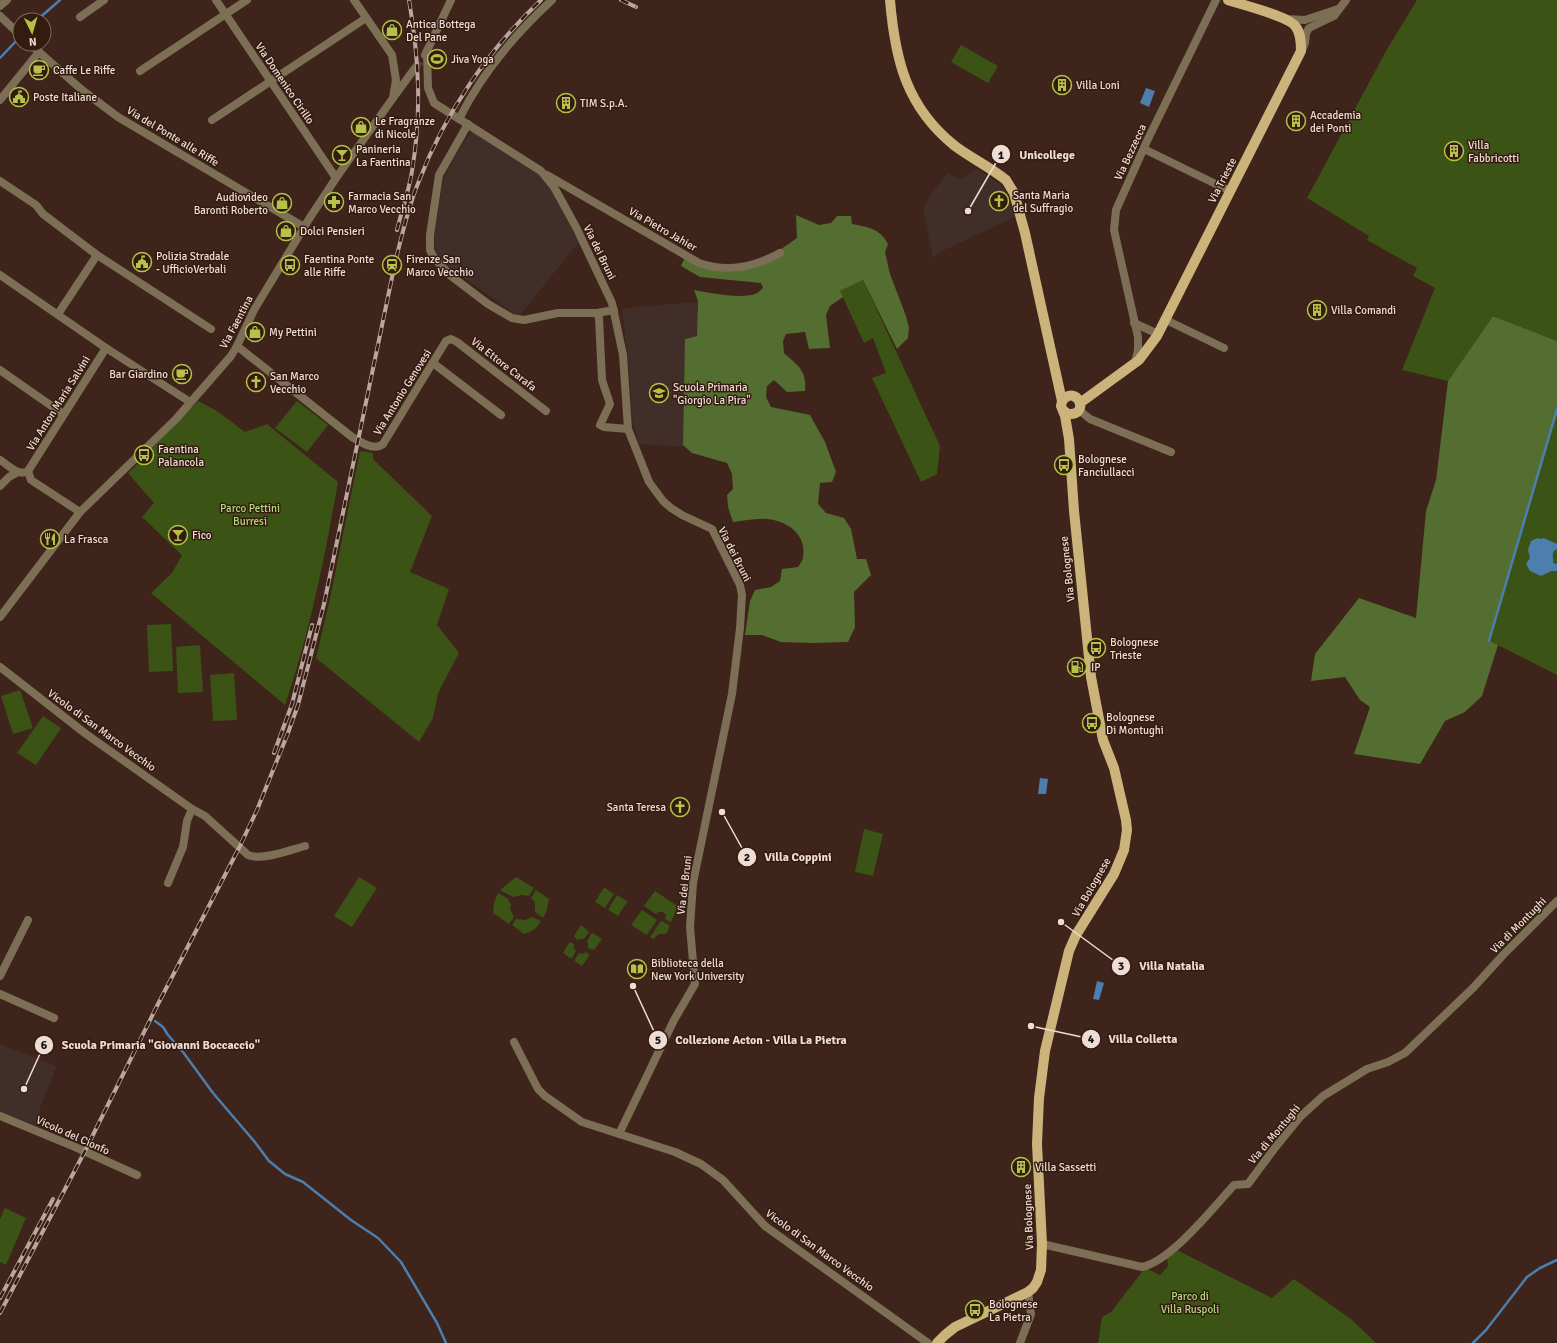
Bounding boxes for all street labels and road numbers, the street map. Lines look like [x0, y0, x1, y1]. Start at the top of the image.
street label: Via Domenico Cirillo [253, 40, 317, 127]
street label: Via del Ponte alle Riffe [124, 104, 221, 169]
street label: Via Bezzecca [1112, 122, 1149, 182]
street label: Via Trieste [1206, 155, 1239, 205]
street label: Via Pietro Jahier [626, 205, 699, 254]
street label: Via dei Bruni [581, 223, 618, 282]
street label: Via Faentina [217, 293, 256, 351]
street label: Via Ettore Carafa [468, 335, 539, 394]
street label: Via Antonio Genovesi [371, 347, 434, 438]
street label: Via Anton Maria Salvini [24, 353, 93, 453]
street label: Via dei Bruni [715, 525, 754, 584]
street label: Via Bolognese [1058, 535, 1077, 603]
street label: Vicolo di San Marco Vecchio [45, 687, 159, 774]
street label: Via dei Bruni [674, 855, 695, 915]
street label: Via Bolognese [1069, 855, 1114, 919]
street label: Via di Montughi [1488, 895, 1549, 956]
street label: Via di Montughi [1246, 1102, 1303, 1167]
street label: Vicolo del Cionfo [34, 1113, 112, 1158]
street label: Via Bolognese [1021, 1184, 1036, 1250]
street label: Vicolo di San Marco Vecchio [763, 1207, 877, 1294]

